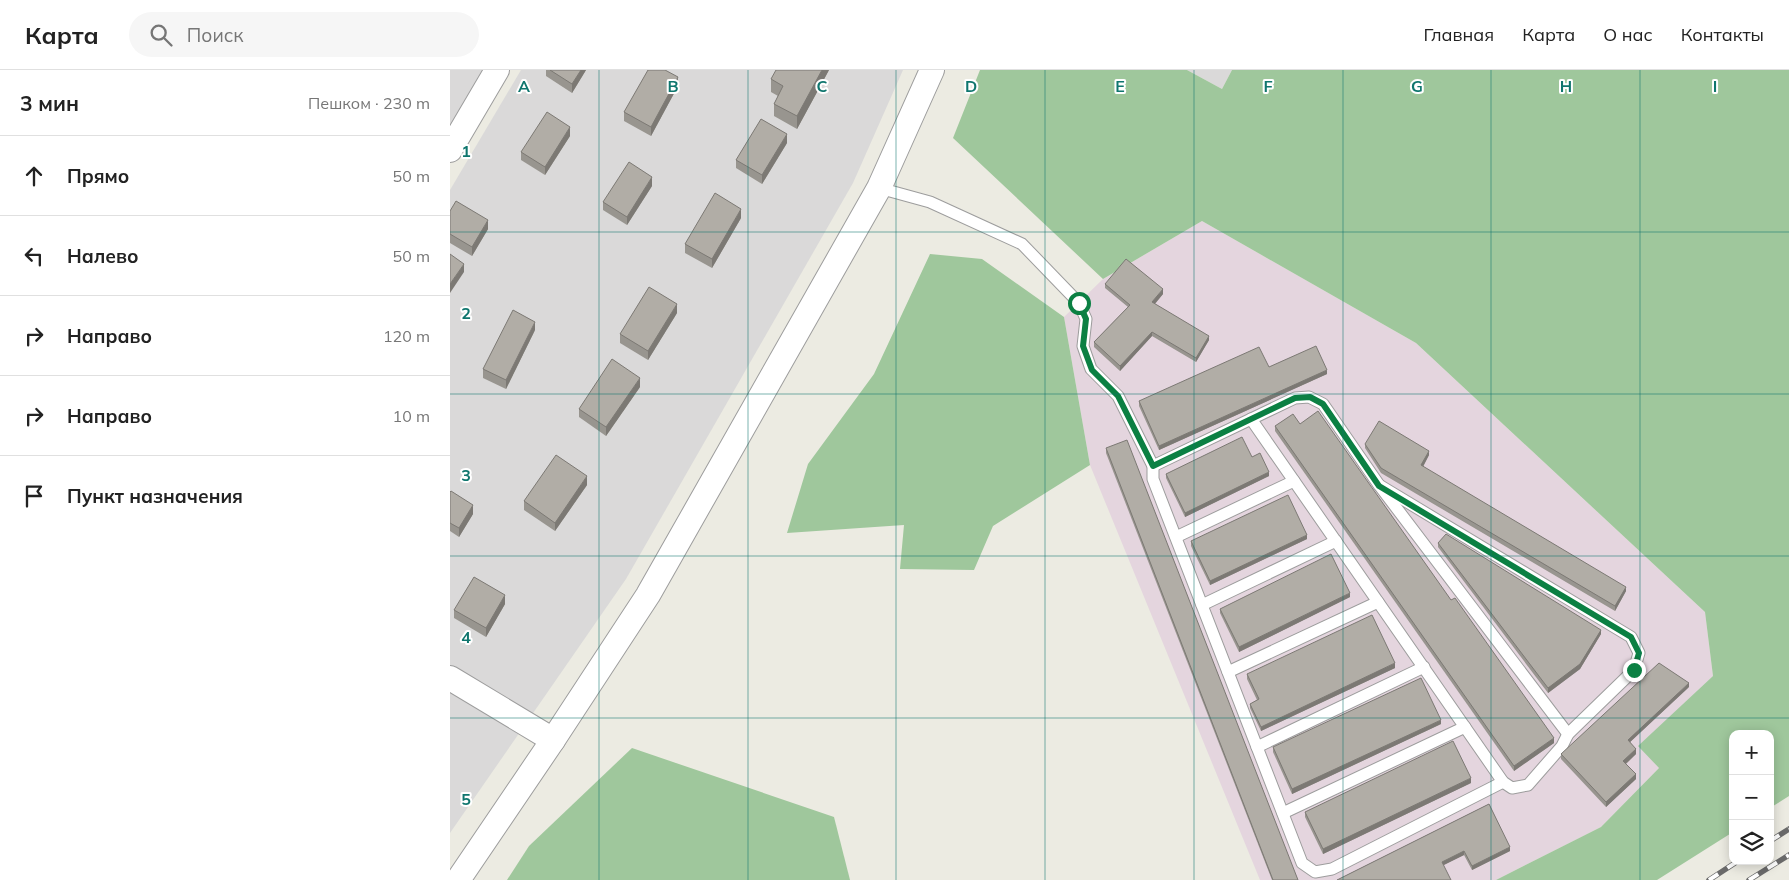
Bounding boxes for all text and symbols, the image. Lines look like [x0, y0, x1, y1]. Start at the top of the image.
search box [129, 12, 479, 57]
text: Карта [25, 20, 99, 50]
icon: search [147, 21, 175, 49]
text: Поиск [187, 23, 244, 47]
text: Главная [1424, 23, 1494, 46]
text: Карта [1522, 23, 1575, 46]
text: О нас [1603, 23, 1653, 46]
text: Контакты [1681, 23, 1764, 46]
text: A [518, 76, 530, 96]
text: B [667, 76, 679, 96]
text: C [817, 76, 828, 96]
text: D [965, 76, 977, 96]
text: E [1115, 76, 1125, 96]
text: F [1263, 76, 1273, 96]
text: G [1411, 76, 1423, 96]
text: H [1560, 76, 1572, 96]
text: I [1713, 76, 1717, 96]
text: 3 мин [20, 90, 79, 116]
text: Пешком · 230 m [308, 93, 430, 113]
text: 1 [461, 141, 471, 161]
icon: ahead [20, 162, 48, 190]
text: Прямо [67, 164, 129, 188]
text: 50 m [393, 166, 430, 186]
icon: left [20, 242, 48, 270]
text: Налево [67, 244, 139, 268]
text: 50 m [393, 246, 430, 266]
route start [1068, 292, 1091, 315]
text: 2 [461, 303, 471, 323]
icon: right [20, 322, 48, 350]
text: Направо [67, 324, 152, 348]
text: 120 m [383, 326, 430, 346]
icon: right [20, 402, 48, 430]
text: Направо [67, 404, 152, 428]
text: 10 m [393, 406, 430, 426]
text: 3 [461, 465, 471, 485]
icon: arrive [20, 482, 48, 510]
text: Пункт назначения [67, 484, 243, 508]
text: 4 [461, 627, 471, 647]
route end [1623, 659, 1646, 682]
map controls [1729, 730, 1774, 865]
button: + [1729, 730, 1774, 775]
button: − [1729, 775, 1774, 820]
text: 5 [461, 789, 471, 809]
button: layers [1729, 820, 1774, 865]

